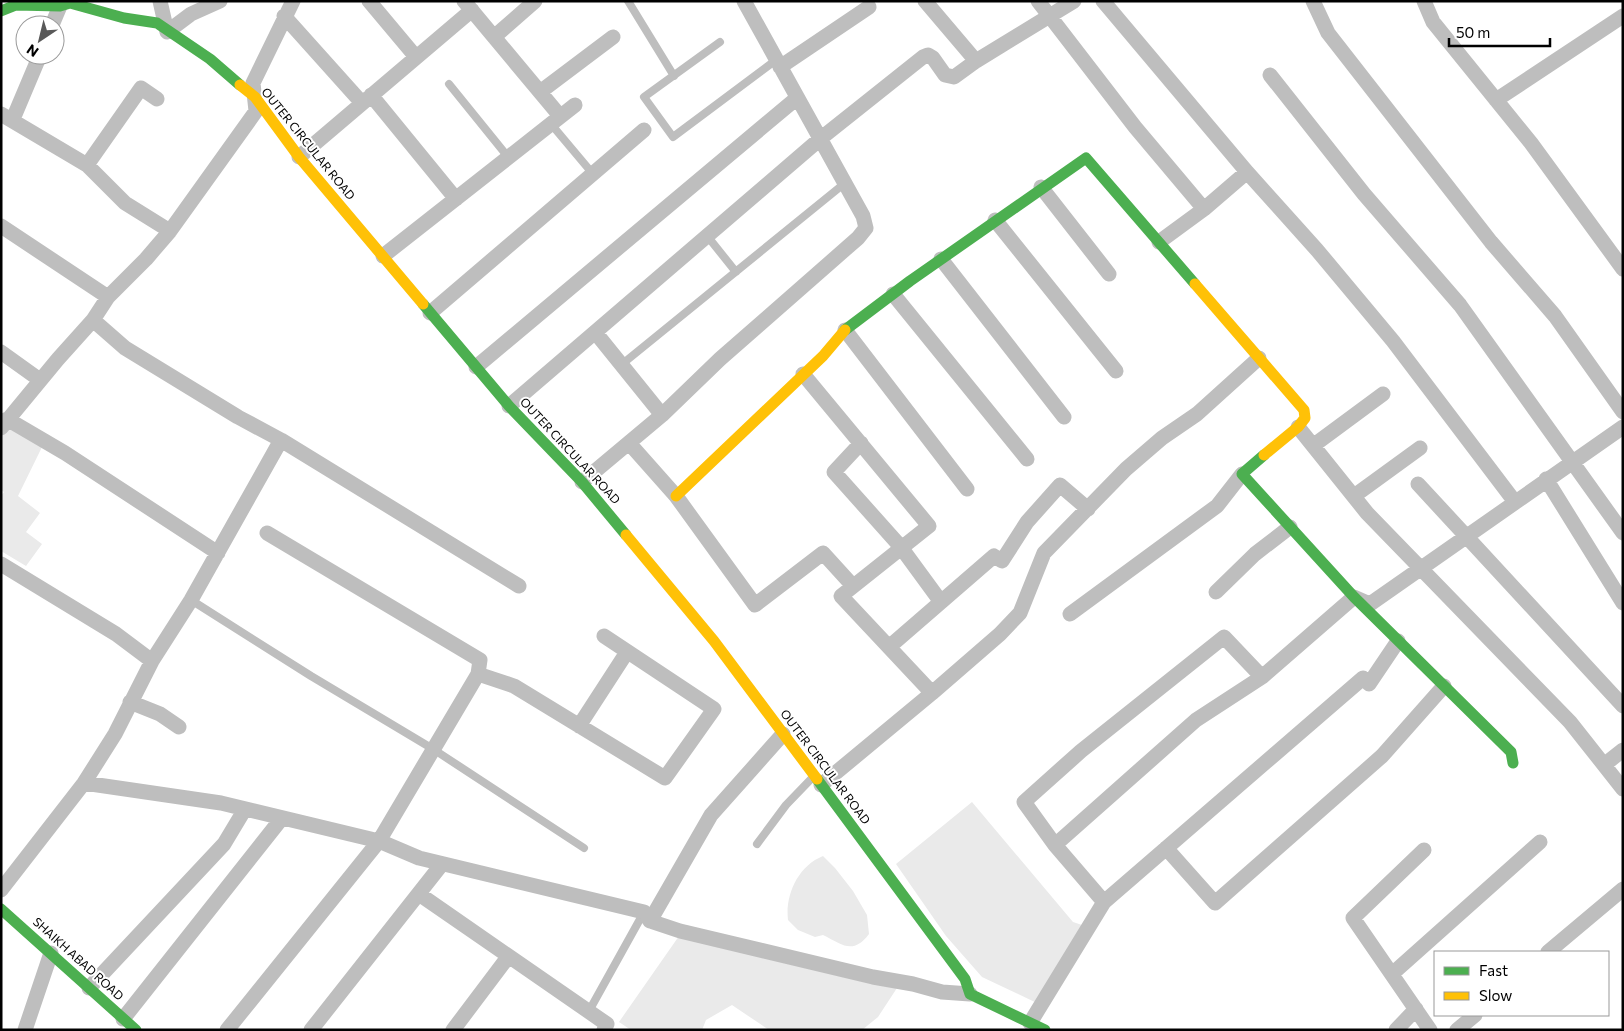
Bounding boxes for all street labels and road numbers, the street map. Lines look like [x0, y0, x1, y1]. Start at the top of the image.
street label: OUTER CIRCULAR ROAD [259, 85, 358, 202]
street label: OUTER CIRCULAR ROAD [518, 394, 624, 506]
street label: OUTER CIRCULAR ROAD [778, 706, 874, 827]
street label: SHAIKH ABAD ROAD [31, 914, 127, 1003]

